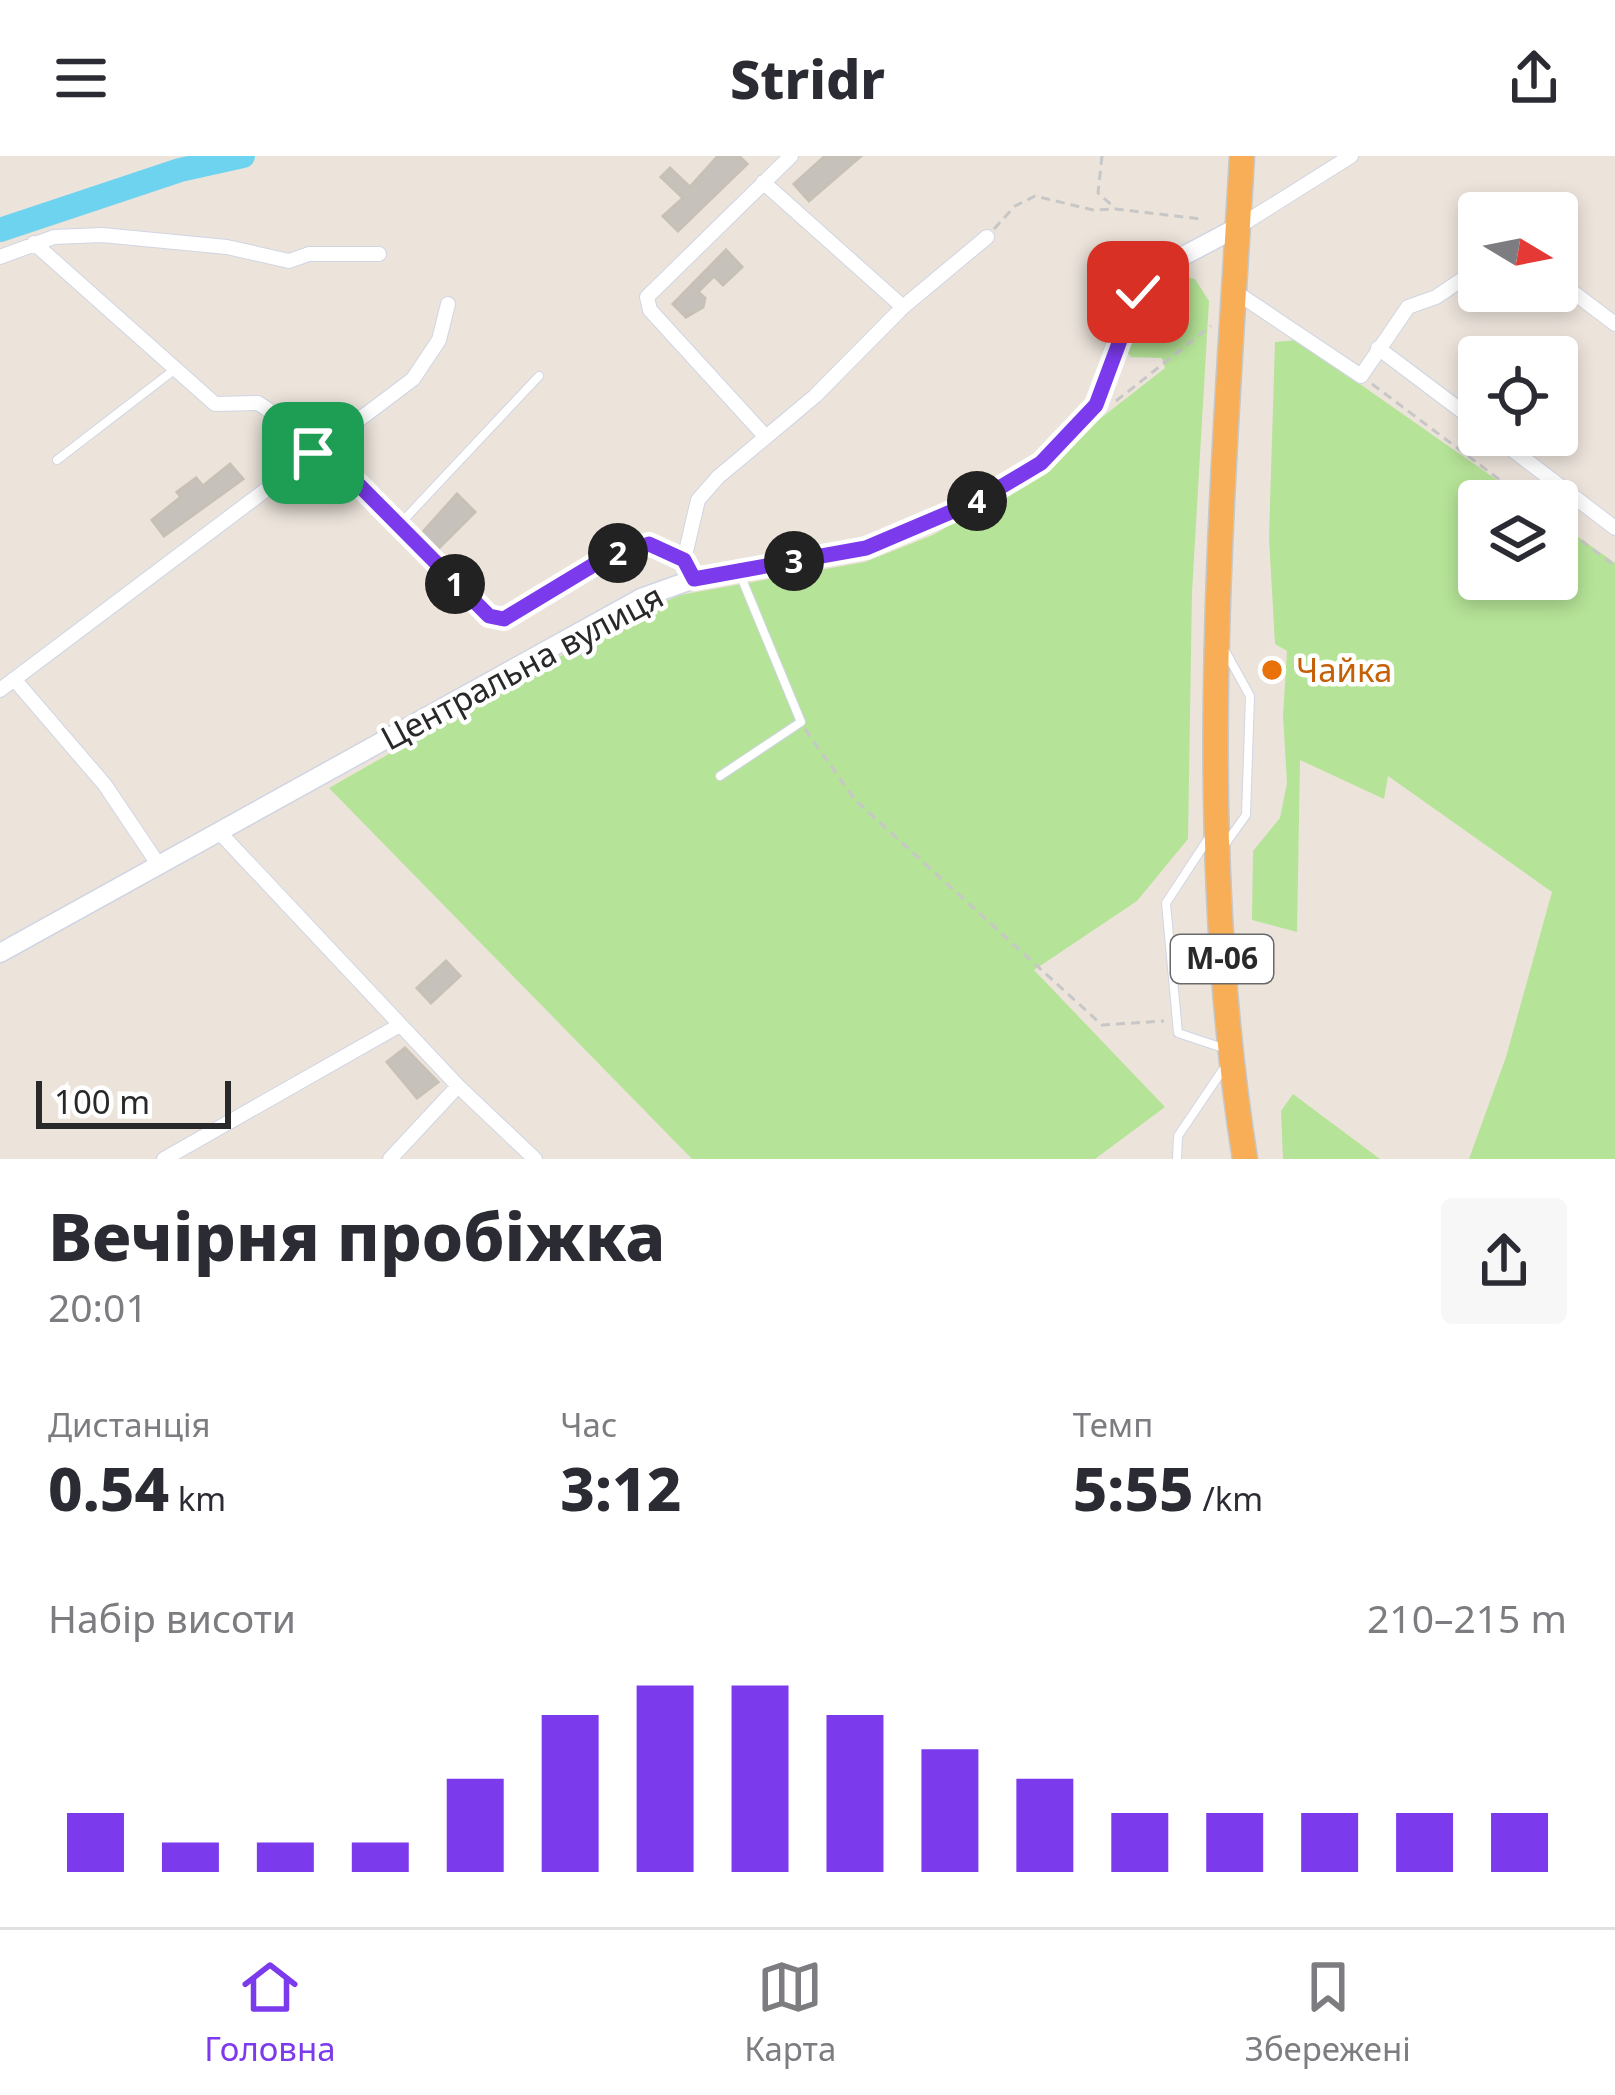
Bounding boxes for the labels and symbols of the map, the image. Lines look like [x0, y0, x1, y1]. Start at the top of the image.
north arrow [1458, 192, 1578, 312]
pin [1087, 241, 1189, 343]
pin [262, 402, 364, 504]
pin: 4 [947, 471, 1007, 531]
pin: 2 [588, 523, 648, 583]
pin: 3 [764, 531, 824, 591]
pin: 1 [425, 554, 485, 614]
street label: Центральна вулиця [373, 573, 671, 760]
place label: Чайка [1296, 647, 1392, 692]
marker: Чайка [1259, 657, 1285, 683]
road number: М-06 [1171, 935, 1273, 983]
scale bar [36, 1075, 231, 1128]

